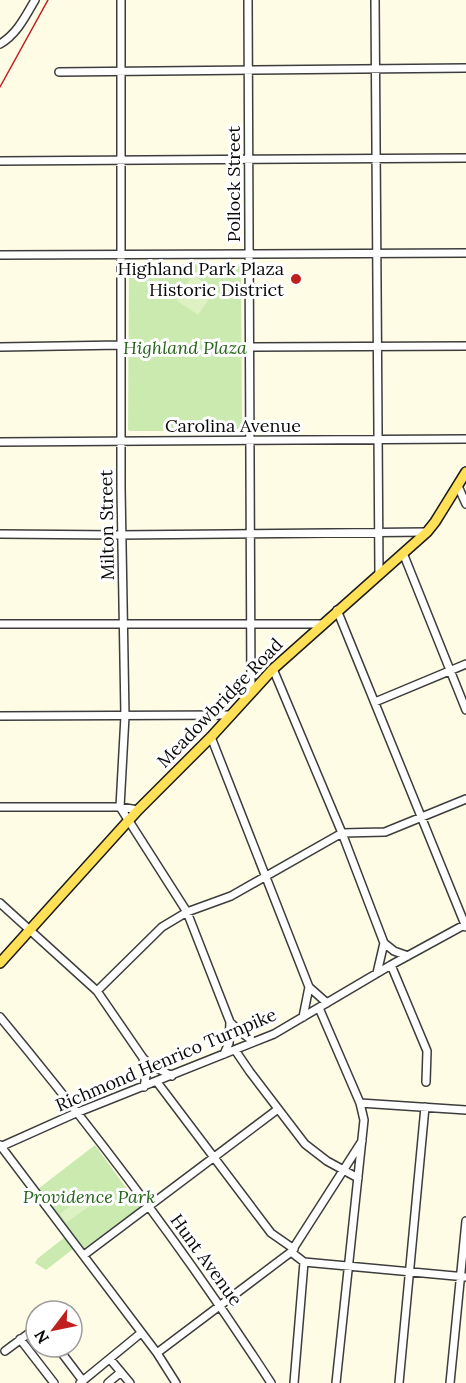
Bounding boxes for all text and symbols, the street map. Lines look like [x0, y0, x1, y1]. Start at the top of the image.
street label: Pollock Street [222, 126, 245, 242]
place label: Highland Park Plaza Historic District [118, 257, 284, 301]
marker: Highland Park Plaza Historic District [289, 272, 303, 286]
park label: Highland Plaza [123, 336, 247, 359]
street label: Carolina Avenue [165, 414, 301, 437]
street label: Milton Street [94, 469, 119, 581]
street label: Meadowbridge Road [152, 633, 288, 772]
street label: Richmond Henrico Turnpike [52, 1002, 280, 1117]
park label: Providence Park [23, 1185, 155, 1208]
street label: Hunt Avenue [165, 1209, 248, 1310]
north arrow [24, 1299, 84, 1359]
text: N [30, 1326, 53, 1347]

